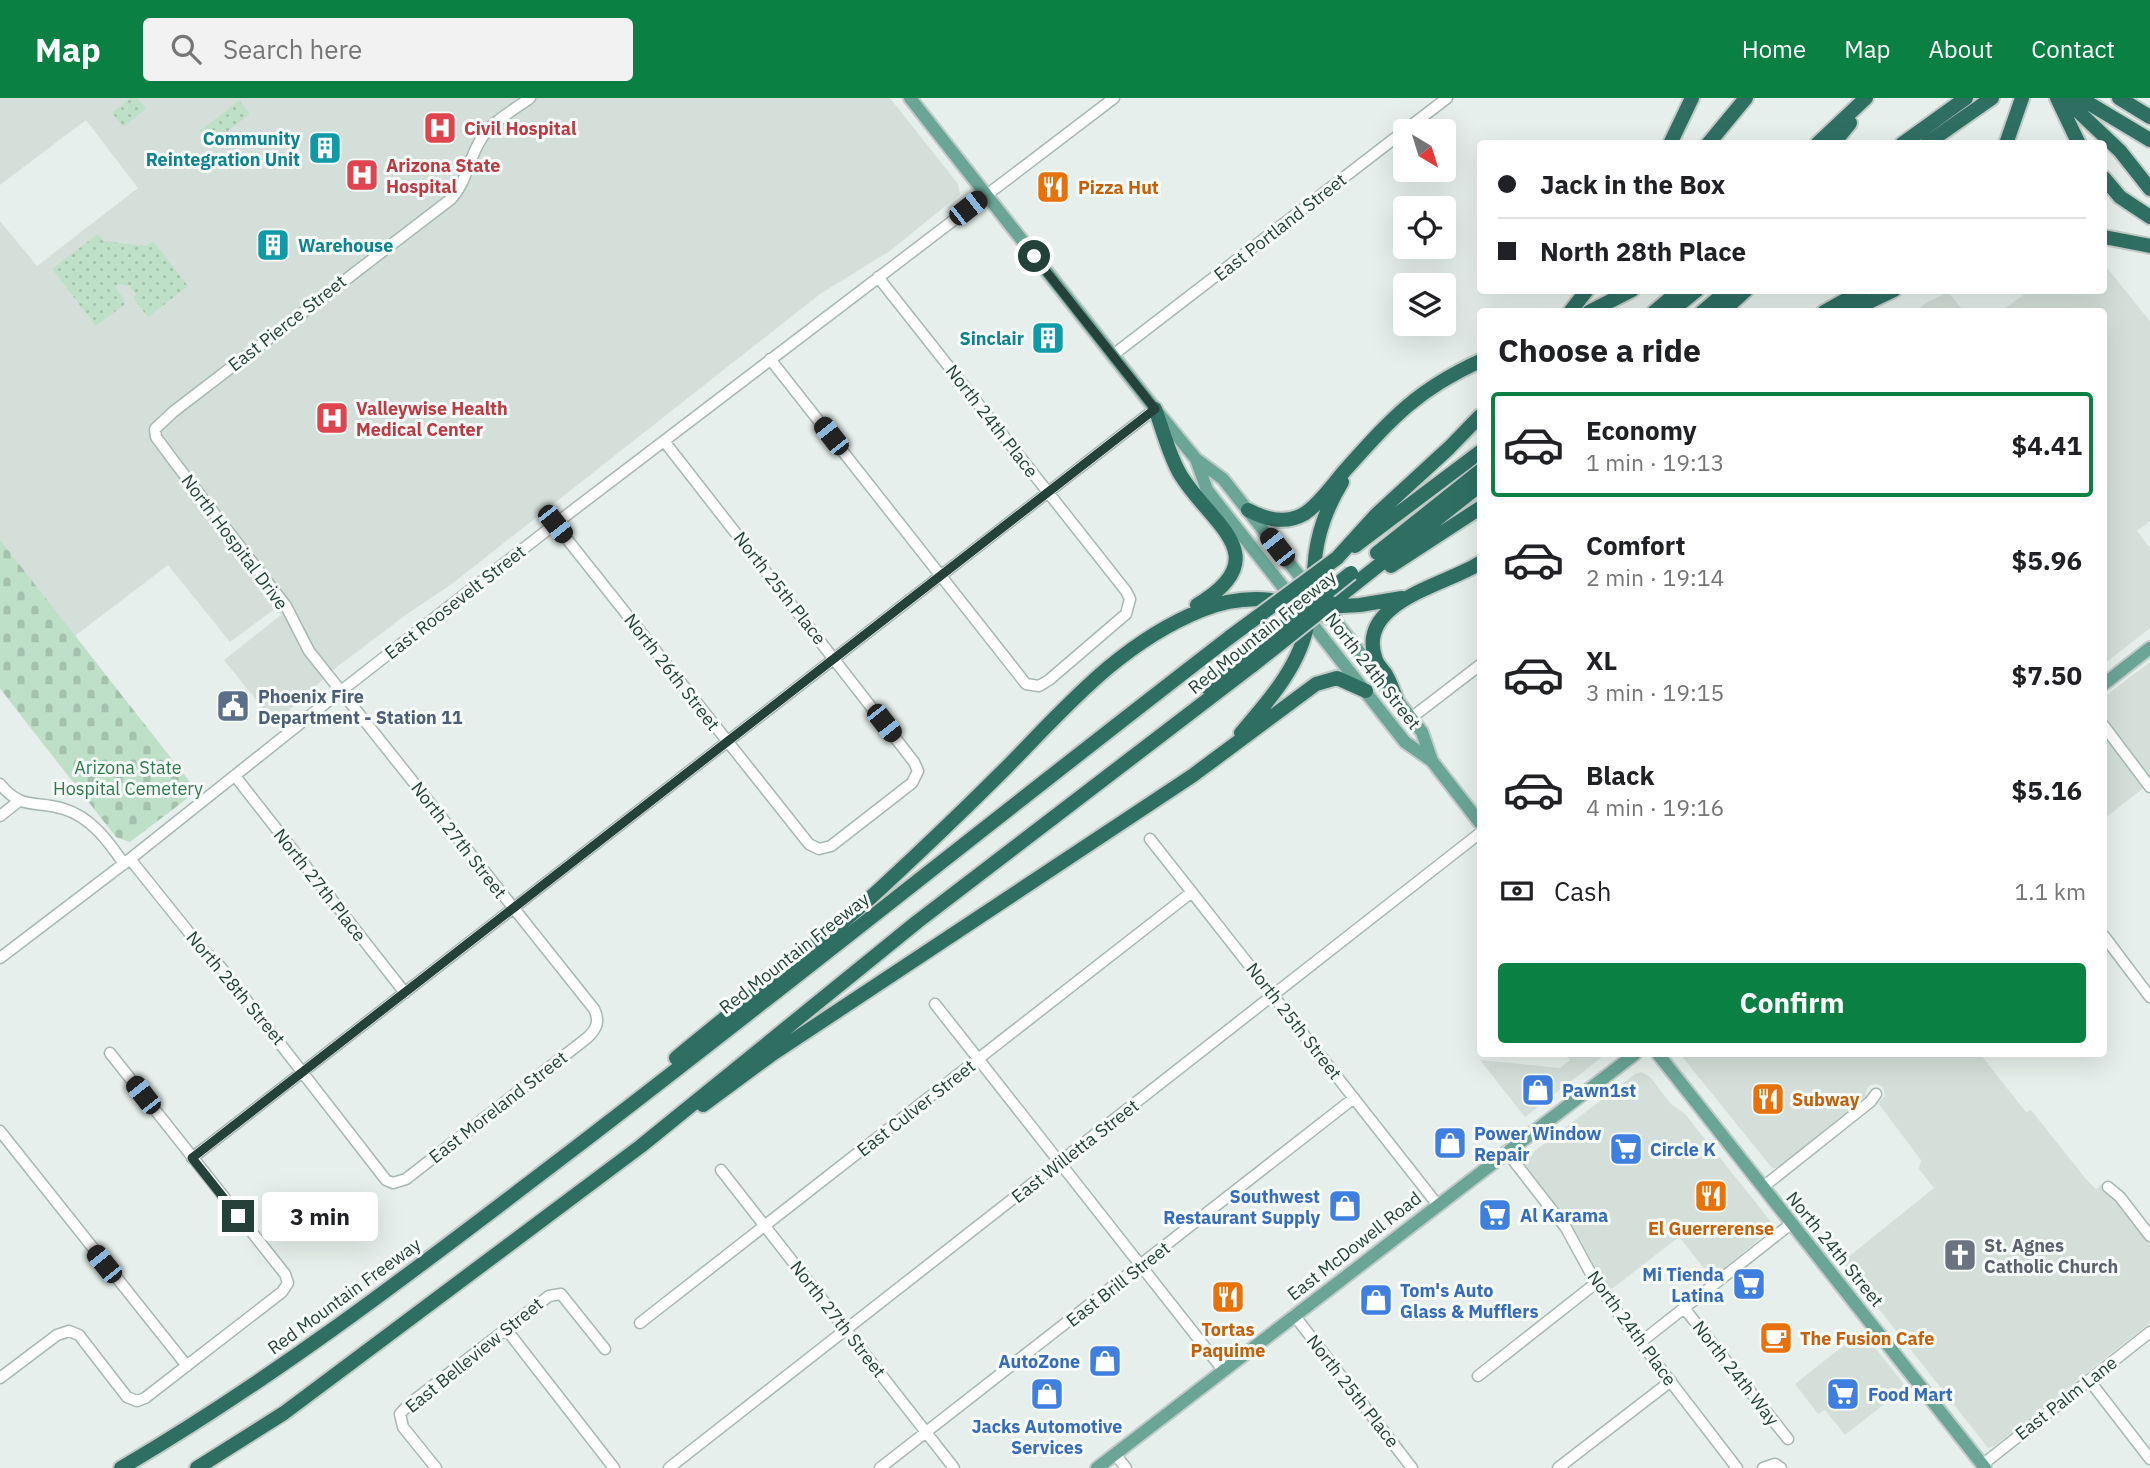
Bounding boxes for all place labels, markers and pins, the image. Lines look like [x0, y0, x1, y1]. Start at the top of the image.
hospital icon: Civil Hospital [421, 109, 459, 147]
place label: Civil Hospital [464, 117, 577, 140]
place label: Community Reintegration Unit [146, 127, 300, 171]
building icon: Community Reintegration Unit [306, 129, 344, 167]
place label: Arizona State Hospital [386, 154, 500, 198]
hospital icon: Arizona State Hospital [343, 156, 381, 194]
restaurant icon: Pizza Hut [1034, 168, 1072, 206]
place label: Pizza Hut [1078, 176, 1159, 199]
building icon: Warehouse [254, 226, 292, 264]
place label: Warehouse [298, 234, 393, 257]
building icon: Sinclair [1029, 319, 1067, 357]
place label: Sinclair [959, 327, 1024, 350]
place label: Valleywise Health Medical Center [356, 397, 508, 441]
hospital icon: Valleywise Health Medical Center [313, 399, 351, 437]
place label: Phoenix Fire Department - Station 11 [258, 685, 463, 729]
public building icon: Phoenix Fire Department - Station 11 [214, 687, 252, 725]
shop icon: Pawn1st [1519, 1071, 1557, 1109]
place label: Pawn1st [1562, 1079, 1636, 1102]
restaurant icon: Subway [1749, 1080, 1787, 1118]
place label: Subway [1792, 1088, 1860, 1111]
place label: Power Window Repair [1474, 1122, 1601, 1166]
shop icon: Power Window Repair [1431, 1124, 1469, 1162]
supermarket icon: Circle K [1607, 1130, 1645, 1168]
place label: Circle K [1650, 1138, 1716, 1161]
restaurant icon: El Guerrerense [1692, 1177, 1730, 1215]
place label: Southwest Restaurant Supply [1163, 1185, 1320, 1229]
shop icon: Southwest Restaurant Supply [1326, 1187, 1364, 1225]
supermarket icon: Al Karama [1476, 1196, 1514, 1234]
place label: Al Karama [1520, 1204, 1608, 1227]
place label: El Guerrerense [1648, 1217, 1774, 1240]
place label: St. Agnes Catholic Church [1984, 1234, 2118, 1278]
church icon: St. Agnes Catholic Church [1941, 1236, 1979, 1274]
place label: Mi Tienda Latina [1642, 1263, 1724, 1307]
supermarket icon: Mi Tienda Latina [1730, 1265, 1768, 1303]
restaurant icon: Tortas Paquime [1209, 1278, 1247, 1316]
place label: Tom's Auto Glass & Mufflers [1400, 1279, 1539, 1323]
shop icon: Tom's Auto Glass & Mufflers [1357, 1281, 1395, 1319]
place label: Tortas Paquime [1191, 1318, 1265, 1362]
cafe icon: The Fusion Cafe [1757, 1319, 1795, 1357]
place label: The Fusion Cafe [1800, 1327, 1934, 1350]
shop icon: AutoZone [1086, 1342, 1124, 1380]
place label: AutoZone [998, 1350, 1080, 1373]
shop icon: Jacks Automotive Services [1028, 1375, 1066, 1413]
supermarket icon: Food Mart [1824, 1375, 1862, 1413]
place label: Food Mart [1868, 1383, 1953, 1406]
place label: Jacks Automotive Services [971, 1415, 1123, 1459]

